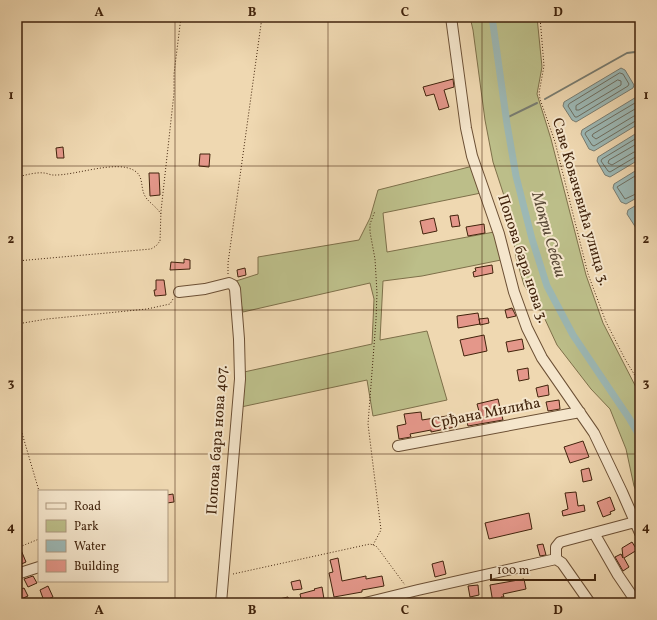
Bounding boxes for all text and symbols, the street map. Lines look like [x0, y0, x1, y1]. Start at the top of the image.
text: A [94, 4, 104, 22]
text: B [248, 4, 257, 22]
text: C [401, 4, 409, 22]
text: D [553, 4, 563, 22]
text: 1 [8, 87, 14, 105]
text: 1 [643, 87, 649, 105]
street label: Саве Ковачевића улица 3. [546, 116, 614, 288]
water label: Мокри Себеш [525, 189, 571, 280]
street label: Попова бара нова 3. [491, 192, 553, 326]
text: 2 [8, 231, 15, 249]
text: 2 [643, 231, 650, 249]
street label: Попова бара нова 407. [202, 364, 234, 516]
text: 3 [8, 375, 15, 393]
text: 3 [643, 375, 650, 393]
street label: Срђана Милића [430, 393, 542, 435]
legend [38, 490, 168, 582]
text: Road [74, 499, 101, 515]
text: 4 [7, 519, 15, 537]
text: Park [74, 519, 99, 535]
text: 4 [642, 519, 650, 537]
text: Water [74, 539, 106, 555]
scale bar [491, 556, 595, 582]
text: Building [74, 559, 119, 575]
text: 100 m [497, 563, 530, 579]
text: A [94, 602, 104, 620]
text: B [248, 602, 257, 620]
text: C [401, 602, 409, 620]
text: D [553, 602, 563, 620]

